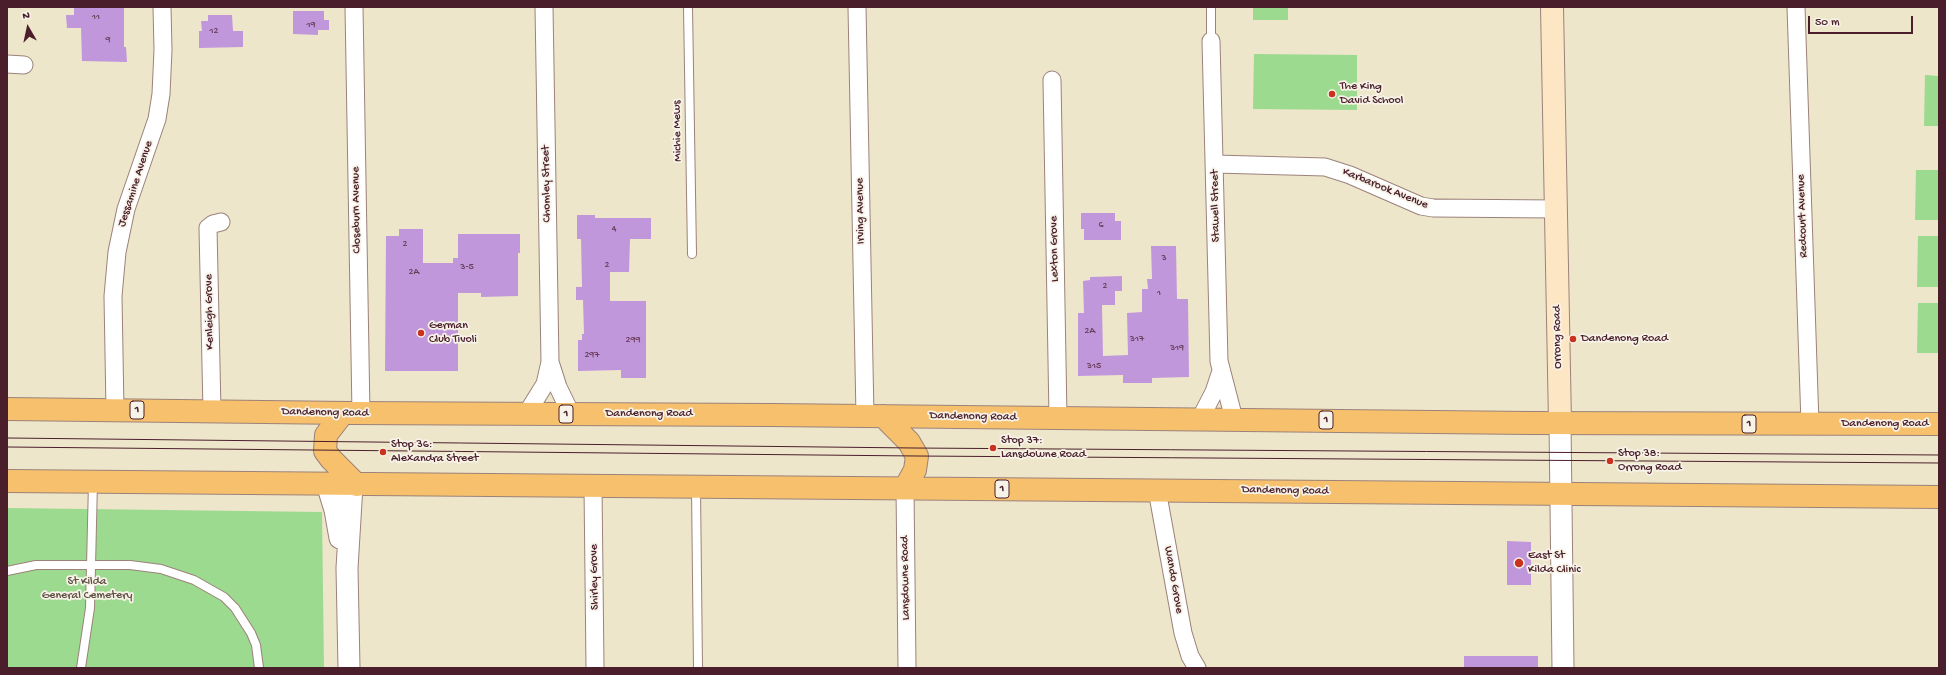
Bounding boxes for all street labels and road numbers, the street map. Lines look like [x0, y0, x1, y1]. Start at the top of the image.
street label: Michie Mews [670, 100, 686, 162]
street label: Jessamine Avenue [115, 139, 157, 229]
street label: Chomley Street [539, 145, 555, 223]
street label: Karbarook Avenue [1340, 165, 1430, 213]
street label: Closeburn Avenue [349, 166, 365, 254]
street label: Stawell Street [1208, 170, 1224, 242]
street label: Redcourt Avenue [1794, 174, 1812, 258]
street label: Irving Avenue [853, 178, 869, 244]
street label: Lexton Grove [1047, 216, 1063, 282]
street label: Kenleigh Grove [202, 274, 218, 350]
street label: Orrong Road [1550, 305, 1566, 369]
road number: 1 [130, 401, 144, 419]
street label: Dandenong Road [281, 405, 369, 421]
road number: 1 [559, 405, 573, 423]
street label: Dandenong Road [606, 407, 692, 421]
street label: Dandenong Road [929, 409, 1017, 425]
road number: 1 [1319, 411, 1333, 429]
road number: 1 [1742, 415, 1756, 433]
street label: Dandenong Road [1842, 417, 1928, 431]
road number: 1 [995, 480, 1009, 498]
street label: Dandenong Road [1241, 483, 1329, 499]
street label: Lansdowne Road [898, 536, 914, 620]
street label: Shirley Grove [587, 544, 603, 610]
street label: Wando Grove [1160, 545, 1186, 615]

